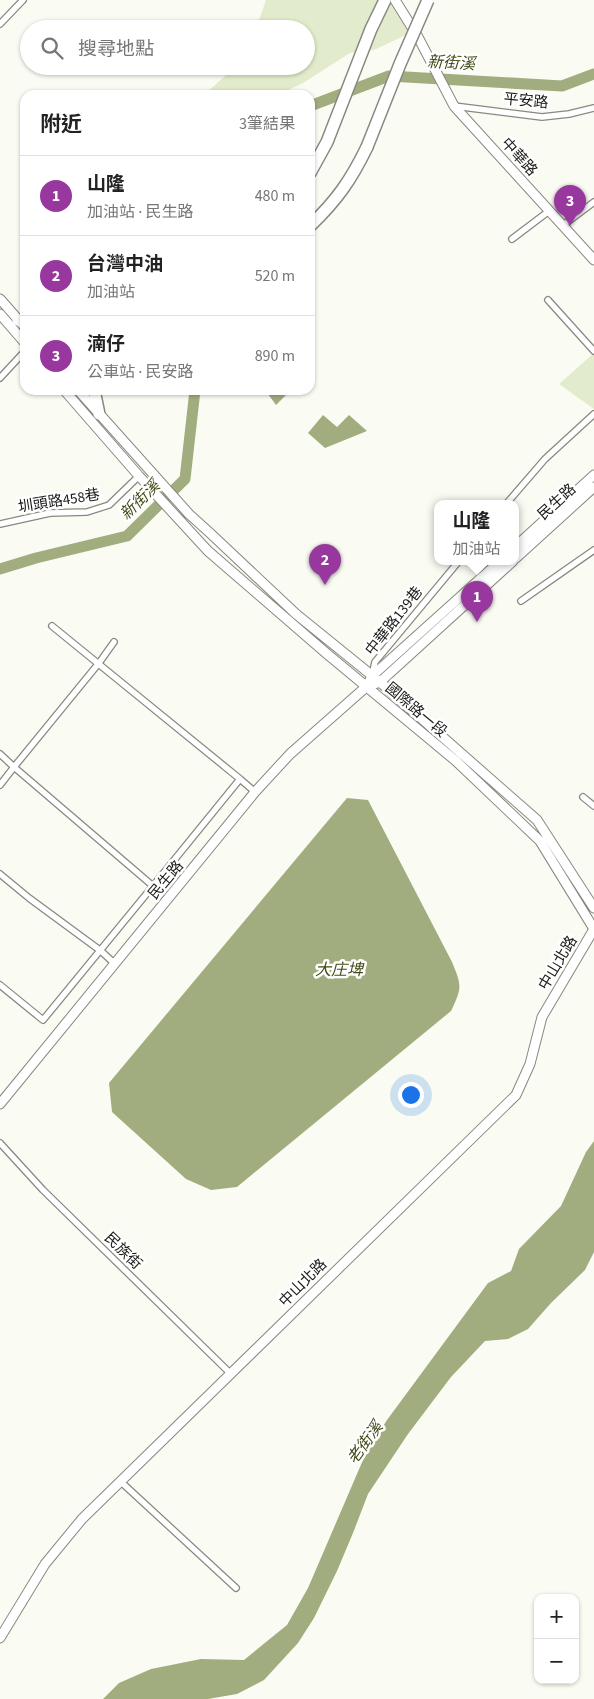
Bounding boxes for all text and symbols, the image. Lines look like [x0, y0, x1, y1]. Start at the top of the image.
search box [20, 20, 315, 75]
icon: search [38, 34, 66, 62]
text: 搜尋地點 [78, 36, 154, 63]
water label: 新街溪 [426, 51, 478, 75]
street label: 平安路 [503, 89, 549, 113]
text: 附近 [40, 109, 82, 139]
text: 3筆結果 [239, 113, 295, 135]
street label: 中華路 [496, 133, 542, 181]
text: 山隆 [87, 171, 125, 198]
text: 1 [52, 185, 60, 207]
text: 480 m [255, 185, 295, 207]
pin: 3 [554, 185, 586, 226]
text: 加油站 · 民生路 [87, 201, 193, 223]
text: 台灣中油 [87, 251, 163, 278]
text: 2 [52, 265, 60, 287]
text: 520 m [255, 265, 295, 287]
text: 加油站 [87, 281, 135, 303]
text: 湳仔 [87, 331, 125, 358]
text: 3 [52, 345, 60, 367]
text: 890 m [255, 345, 295, 367]
text: 公車站 · 民安路 [87, 361, 193, 383]
water label: 新街溪 [115, 474, 166, 525]
street label: 民生路 [533, 479, 581, 525]
street label: 圳頭路458巷 [17, 484, 101, 518]
popup [434, 500, 519, 565]
text: 山隆 [452, 508, 491, 535]
text: 加油站 [452, 538, 501, 560]
pin: 2 [309, 544, 341, 585]
pin: 1 [461, 581, 493, 622]
street label: 中華路139巷 [360, 582, 428, 660]
street label: 國際路一段 [381, 678, 451, 742]
street label: 民生路 [143, 856, 189, 904]
street label: 中山北路 [534, 932, 582, 994]
water label: 大庄埤 [315, 959, 365, 981]
your location [398, 1082, 424, 1108]
street label: 民族街 [100, 1228, 146, 1274]
street label: 中山北路 [274, 1254, 332, 1312]
water label: 老街溪 [342, 1416, 389, 1469]
map controls [534, 1594, 579, 1684]
button: + [534, 1594, 579, 1639]
button: − [534, 1639, 579, 1684]

